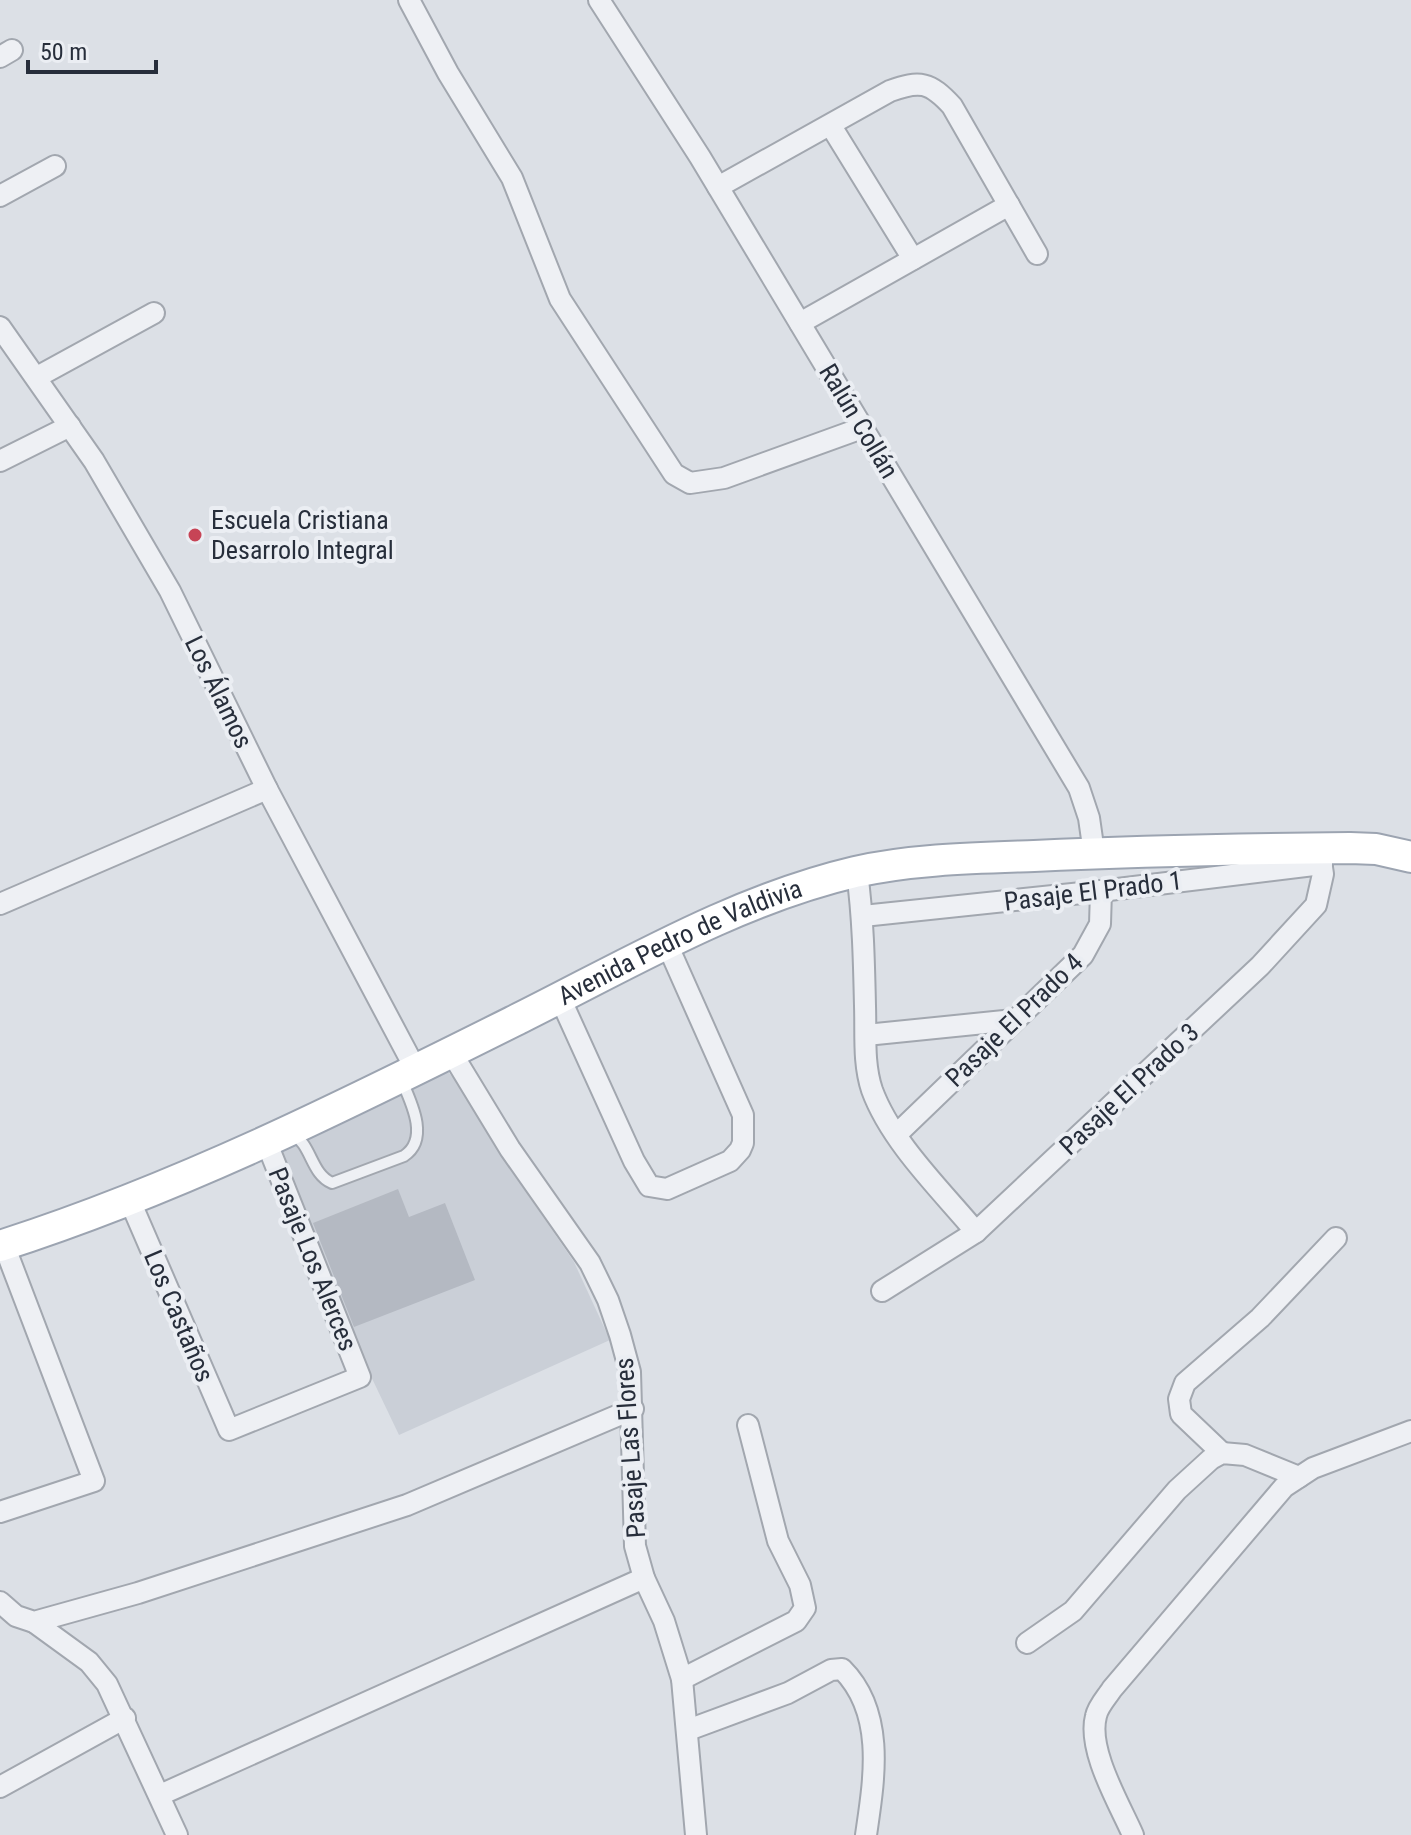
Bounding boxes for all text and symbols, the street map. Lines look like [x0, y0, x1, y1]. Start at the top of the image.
scale bar [28, 24, 156, 74]
text: 50 m [40, 38, 87, 66]
street label: Ralún Collán [813, 358, 905, 484]
place label: Escuela Cristiana Desarrolo Integral [211, 505, 394, 565]
marker: Escuela Cristiana Desarrolo Integral [186, 526, 204, 544]
street label: Los Álamos [179, 631, 259, 753]
street label: Pasaje El Prado 1 [1002, 865, 1184, 917]
street label: Avenida Pedro de Valdivia [553, 873, 806, 1011]
street label: Pasaje El Prado 4 [939, 947, 1089, 1093]
street label: Pasaje El Prado 3 [1053, 1017, 1205, 1161]
street label: Pasaje Los Alerces [263, 1163, 363, 1355]
street label: Los Castaños [138, 1246, 220, 1386]
street label: Pasaje Las Flores [609, 1357, 651, 1539]

